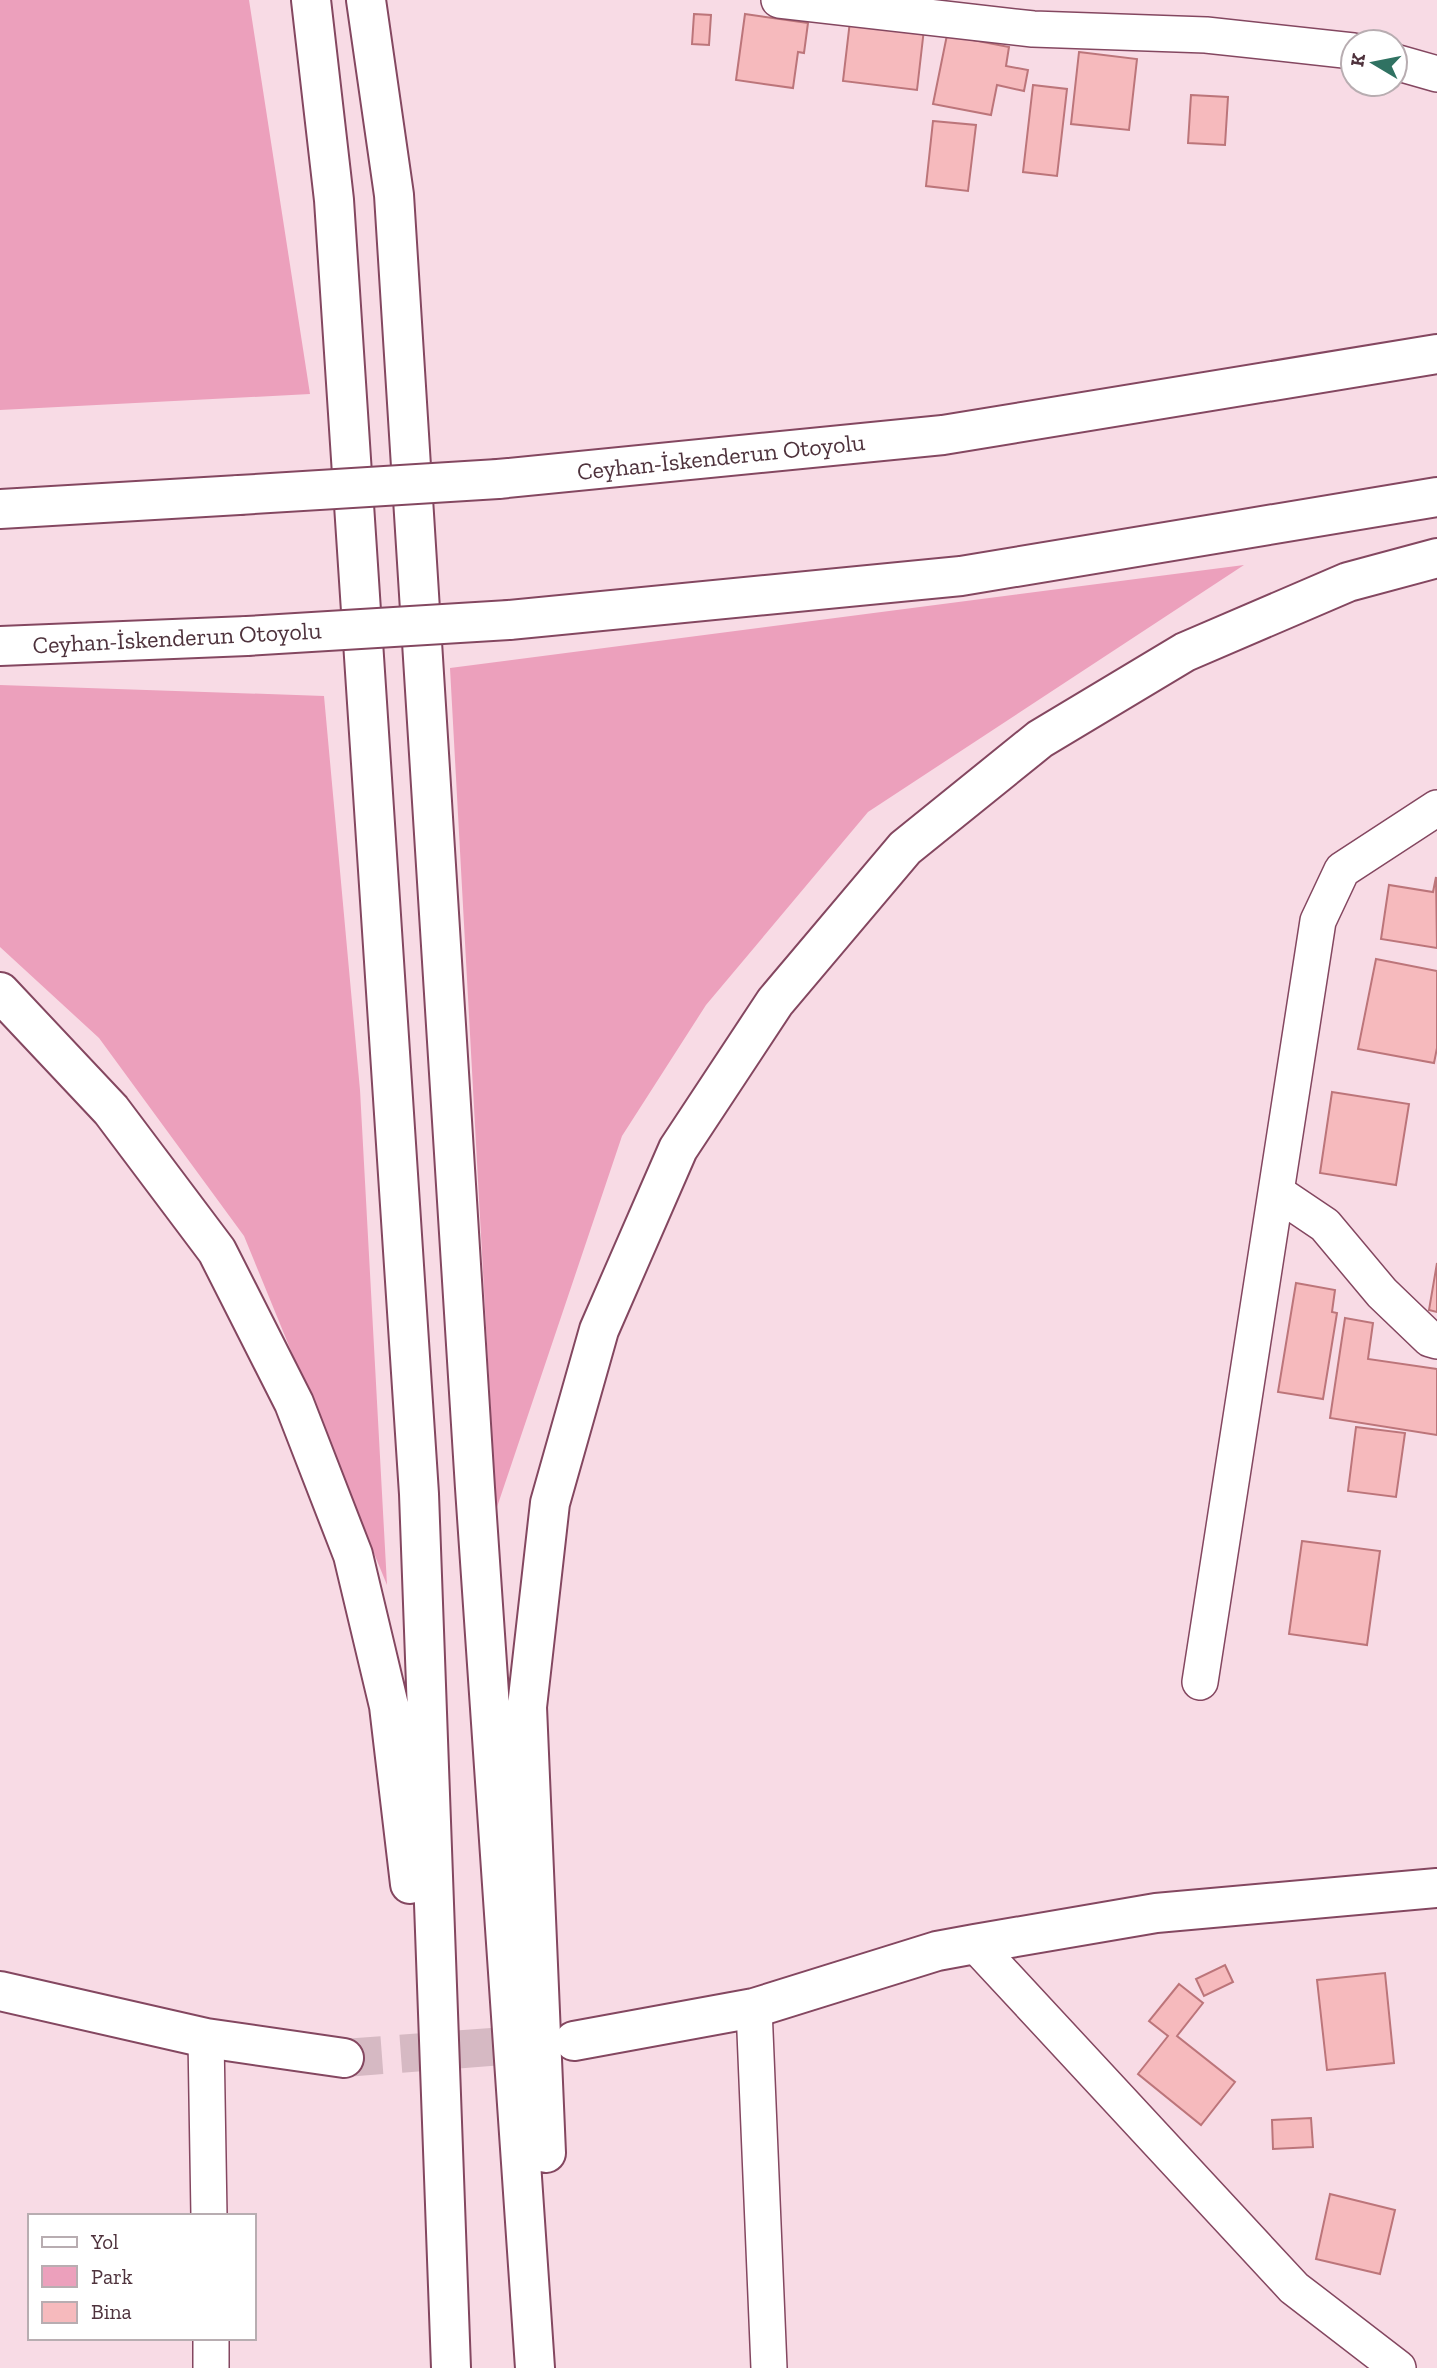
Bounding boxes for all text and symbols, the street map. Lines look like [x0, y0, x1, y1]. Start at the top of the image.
north arrow [1339, 28, 1409, 98]
text: K [1345, 52, 1370, 68]
street label: Ceyhan-İskenderun Otoyolu [576, 427, 867, 486]
street label: Ceyhan-İskenderun Otoyolu [32, 615, 323, 660]
legend [28, 2214, 256, 2340]
text: Yol [90, 2229, 119, 2254]
text: Park [91, 2264, 133, 2289]
text: Bina [91, 2299, 132, 2324]

